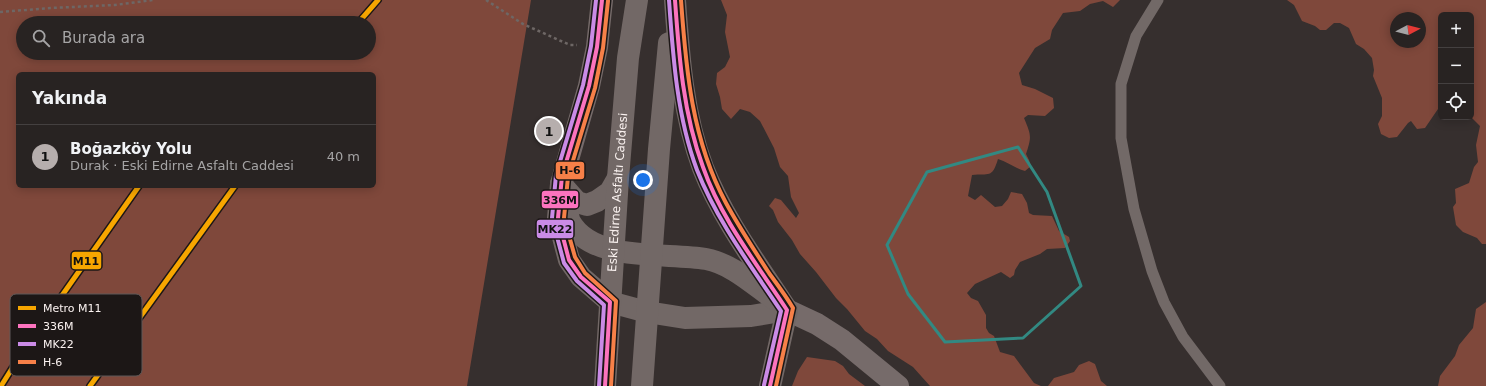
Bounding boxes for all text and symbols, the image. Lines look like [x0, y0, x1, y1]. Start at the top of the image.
north arrow [1390, 12, 1426, 48]
map controls [1438, 12, 1474, 120]
button: + [1438, 12, 1474, 48]
search box [16, 16, 376, 60]
icon: search [30, 27, 52, 49]
text: Burada ara [62, 29, 145, 47]
button: − [1438, 48, 1474, 84]
button: locate [1438, 84, 1474, 120]
text: Yakında [32, 88, 107, 108]
street label: Eski Edirne Asfaltı Caddesi [605, 112, 630, 272]
pin: 1 [536, 116, 562, 146]
text: Boğazköy Yolu [70, 140, 192, 158]
text: 1 [40, 149, 50, 164]
text: 40 m [327, 149, 360, 164]
text: Durak · Eski Edirne Asfaltı Caddesi [70, 158, 294, 173]
line badge: H-6 [555, 161, 585, 180]
text: H-6 [559, 164, 581, 177]
your location [633, 170, 653, 190]
line badge: 336M [541, 190, 579, 209]
text: 336M [543, 194, 577, 207]
line badge: MK22 [536, 219, 574, 239]
text: MK22 [538, 223, 572, 236]
line badge: M11 [71, 251, 102, 270]
text: M11 [73, 255, 99, 268]
legend [10, 294, 142, 376]
text: Metro M11 [43, 302, 102, 315]
text: 336M [43, 320, 74, 333]
text: MK22 [43, 338, 74, 351]
text: H-6 [43, 356, 62, 369]

